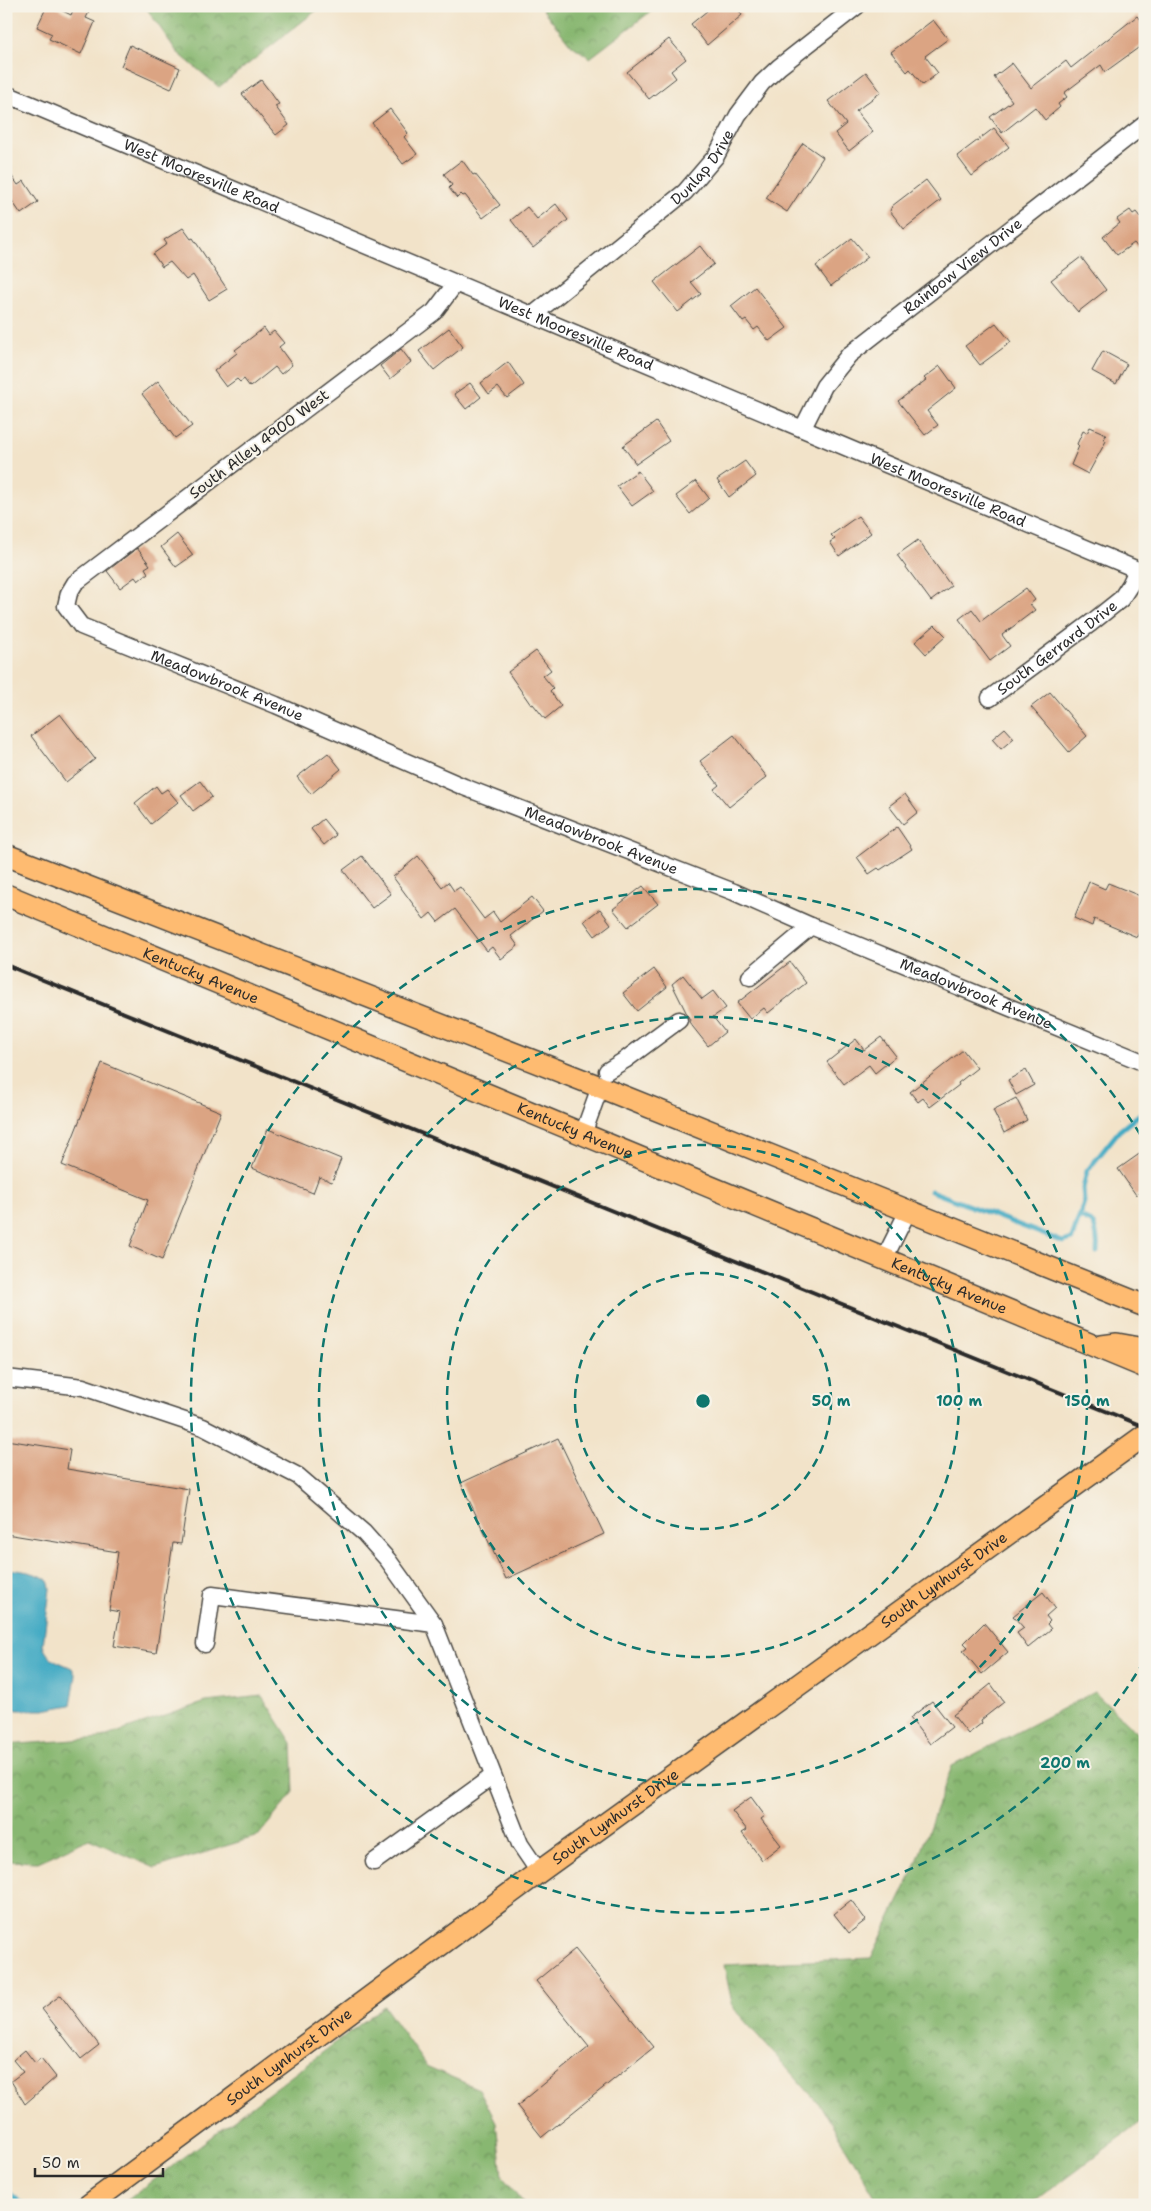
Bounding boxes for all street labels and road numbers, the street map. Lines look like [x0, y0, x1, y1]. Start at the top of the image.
street label: Dunlap Drive [667, 126, 738, 210]
street label: West Mooresville Road [120, 135, 283, 218]
street label: Rainbow View Drive [899, 213, 1026, 319]
street label: West Mooresville Road [495, 292, 657, 375]
street label: South Alley 4900 West [185, 385, 333, 503]
street label: West Mooresville Road [867, 449, 1029, 532]
street label: South Gerrard Drive [993, 596, 1122, 699]
street label: Meadowbrook Avenue [148, 645, 307, 726]
street label: Meadowbrook Avenue [522, 802, 681, 879]
street label: Kentucky Avenue [140, 943, 262, 1009]
street label: Meadowbrook Avenue [897, 954, 1055, 1034]
street label: Kentucky Avenue [514, 1098, 636, 1164]
street label: Kentucky Avenue [888, 1253, 1010, 1319]
street label: South Lynhurst Drive [876, 1527, 1011, 1633]
street label: South Lynhurst Drive [548, 1764, 683, 1869]
street label: South Lynhurst Drive [222, 2004, 356, 2110]

